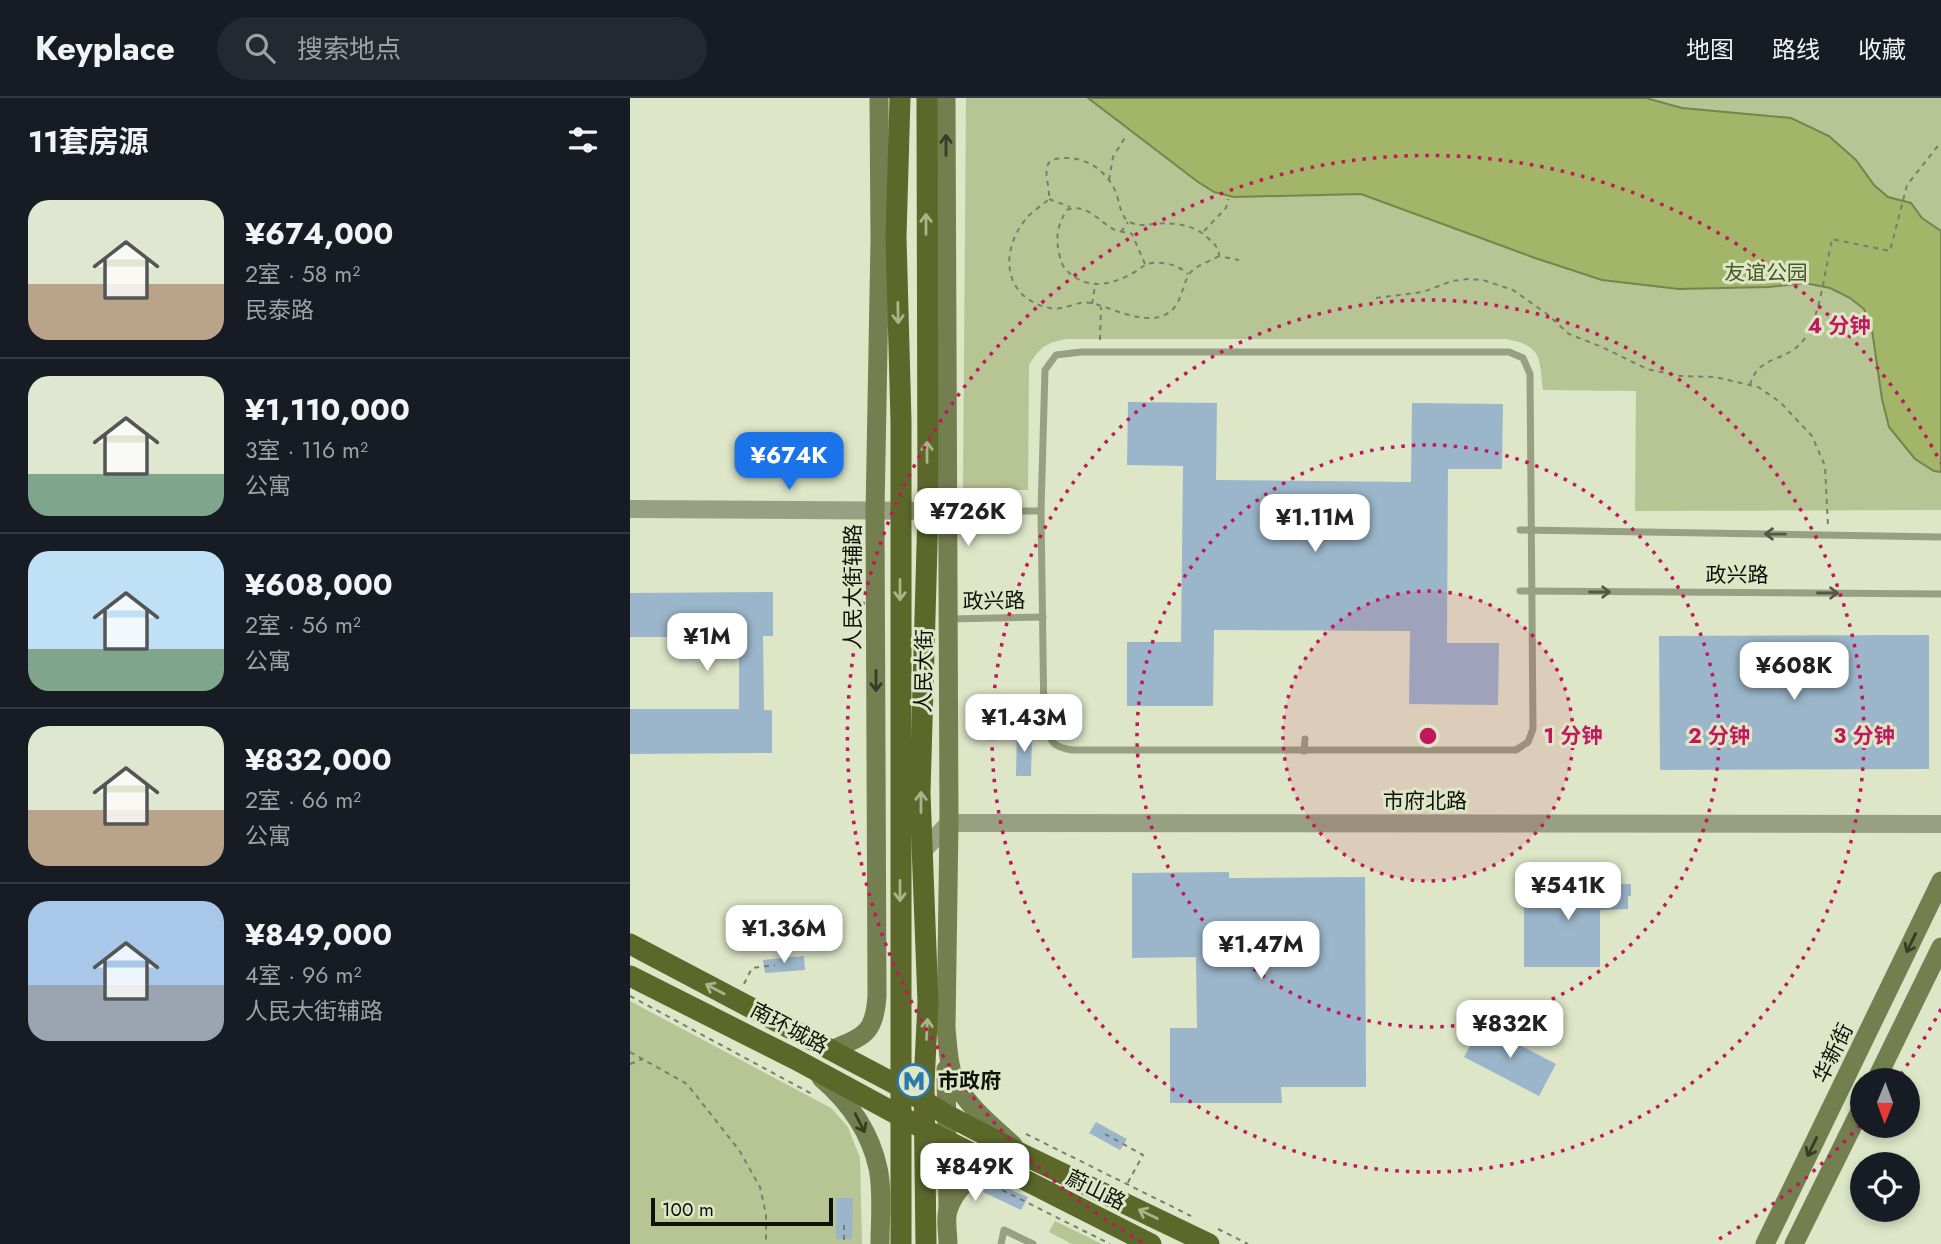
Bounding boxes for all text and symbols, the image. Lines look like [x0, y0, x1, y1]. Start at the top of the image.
search box [217, 17, 707, 80]
text: Keyplace [35, 25, 175, 72]
icon: search [241, 29, 279, 67]
text: 搜索地点 [297, 30, 401, 68]
text: 地图 [1686, 32, 1734, 67]
text: 路线 [1772, 32, 1820, 67]
text: 收藏 [1858, 32, 1906, 67]
text: 11套房源 [28, 120, 149, 163]
icon: filters [564, 121, 602, 159]
one-way arrow [939, 134, 953, 157]
text: ¥674,000 [245, 212, 393, 255]
one-way arrow [919, 213, 933, 236]
icon: home [84, 228, 168, 312]
text: 2室 · 58 m² [245, 257, 360, 291]
park label: 友谊公园 [1724, 258, 1808, 288]
text: 民泰路 [245, 293, 314, 327]
one-way arrow [891, 301, 904, 324]
text: 4 分钟 [1808, 311, 1870, 341]
text: ¥1,110,000 [245, 388, 410, 431]
icon: home [84, 404, 168, 488]
pin: ¥674K [740, 432, 838, 492]
text: 3室 · 116 m² [245, 433, 368, 467]
text: ¥674K [751, 438, 827, 472]
one-way arrow [920, 440, 934, 463]
text: 公寓 [245, 469, 291, 503]
pin: ¥726K [919, 489, 1017, 548]
text: ¥726K [930, 494, 1006, 528]
pin: ¥1.11M [1258, 494, 1372, 554]
text: ¥1.11M [1276, 500, 1354, 534]
street label: 人民大街辅路 [838, 524, 868, 650]
one-way arrow [1764, 527, 1787, 540]
street label: 政兴路 [1706, 560, 1769, 590]
text: ¥608,000 [245, 563, 393, 606]
one-way arrow [893, 578, 907, 601]
icon: home [84, 579, 168, 663]
street label: 政兴路 [962, 585, 1026, 617]
one-way arrow [1588, 585, 1611, 599]
one-way arrow [1816, 587, 1839, 600]
text: 2室 · 56 m² [245, 608, 361, 642]
pin: ¥1M [673, 614, 741, 673]
text: ¥1M [683, 619, 731, 653]
street label: 人民大街 [908, 629, 940, 713]
pin: ¥608K [1745, 642, 1843, 702]
text: 公寓 [245, 644, 291, 678]
text: ¥608K [1756, 648, 1832, 682]
one-way arrow [869, 669, 883, 692]
pin: ¥1.43M [967, 694, 1081, 754]
text: ¥1.43M [981, 700, 1067, 734]
text: 1 分钟 [1544, 721, 1603, 751]
text: 2 分钟 [1688, 721, 1750, 751]
text: 3 分钟 [1833, 721, 1895, 751]
centre of rings [1416, 724, 1440, 748]
text: ¥832,000 [245, 738, 392, 781]
icon: home [84, 754, 168, 838]
text: 2室 · 66 m² [245, 783, 361, 817]
street label: 市府北路 [1383, 786, 1467, 816]
one-way arrow [914, 790, 928, 813]
text: 公寓 [245, 819, 291, 853]
pin: ¥541K [1519, 862, 1617, 922]
text: ¥541K [1531, 868, 1605, 902]
one-way arrow [893, 879, 907, 902]
pin: ¥1.36M [727, 906, 841, 965]
text: ¥1.36M [742, 911, 826, 945]
text: ¥849,000 [245, 913, 392, 956]
pin: ¥1.47M [1204, 922, 1318, 981]
text: ¥1.47M [1219, 927, 1303, 961]
icon: home [84, 929, 168, 1013]
one-way arrow [1904, 932, 1918, 953]
text: 4室 · 96 m² [245, 958, 361, 992]
one-way arrow [705, 981, 726, 995]
text: 人民大街辅路 [245, 994, 383, 1028]
street label: 南环城路 [745, 995, 833, 1061]
pin: ¥832K [1461, 1000, 1559, 1060]
text: ¥832K [1472, 1006, 1548, 1040]
one-way arrow [921, 1018, 934, 1041]
street label: 华新街 [1806, 1018, 1860, 1088]
metro station icon: 市政府 [895, 1062, 933, 1100]
place label: 市政府 [938, 1066, 1001, 1096]
north arrow [1850, 1068, 1920, 1138]
map controls [1850, 1068, 1920, 1222]
one-way arrow [854, 1113, 868, 1133]
one-way arrow [1805, 1136, 1818, 1157]
pin: ¥849K [926, 1144, 1024, 1203]
text: ¥849K [936, 1149, 1014, 1183]
button: locate [1850, 1152, 1920, 1222]
street label: 蔚山路 [1061, 1163, 1131, 1217]
scale bar [651, 1195, 833, 1227]
text: 100 m [662, 1196, 714, 1223]
one-way arrow [1138, 1207, 1159, 1221]

